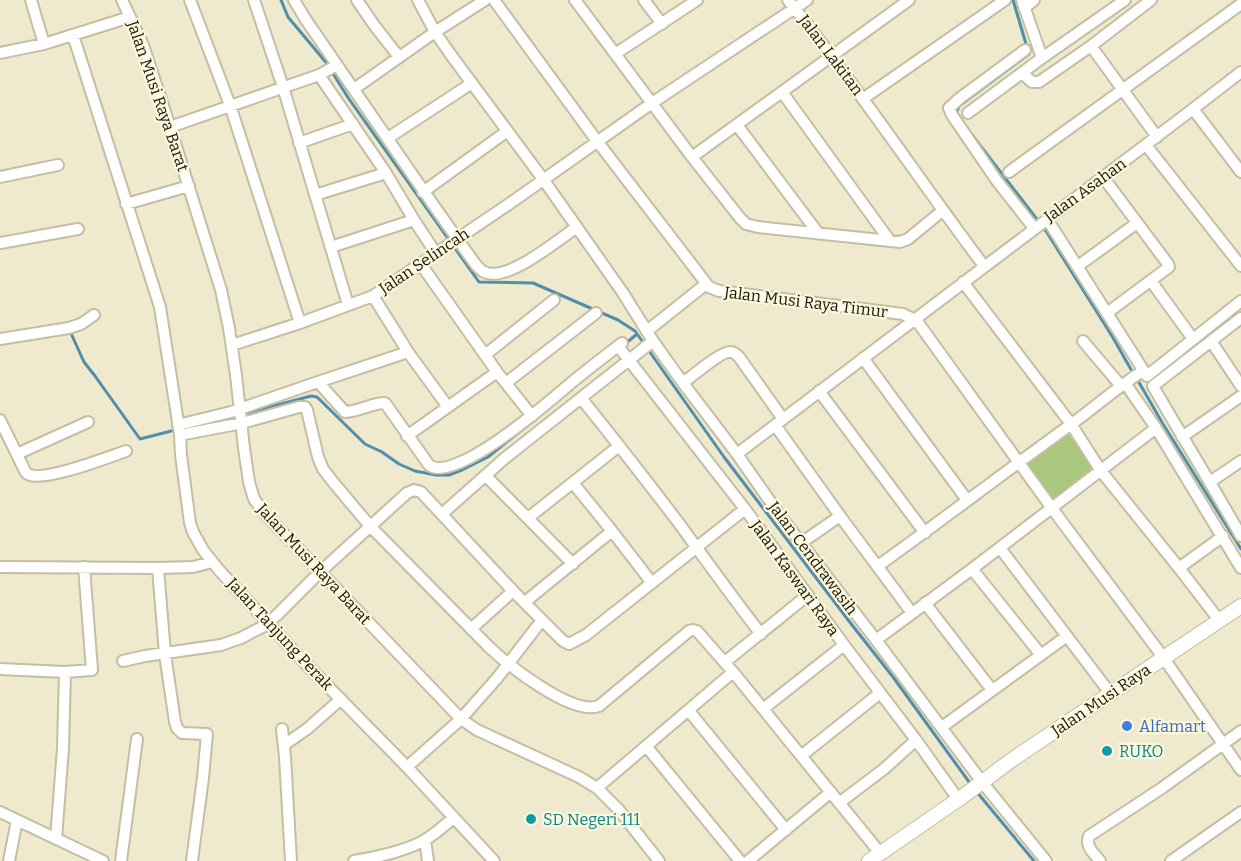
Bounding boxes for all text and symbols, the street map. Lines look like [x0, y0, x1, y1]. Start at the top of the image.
street label: Jalan Lakitan [794, 10, 867, 99]
street label: Jalan Musi Raya Barat [123, 17, 193, 174]
street label: Jalan Asahan [1040, 154, 1130, 227]
street label: Jalan Selincah [375, 224, 473, 299]
street label: Jalan Musi Raya Timur [722, 282, 889, 321]
street label: Jalan Cendrawasih [764, 497, 862, 618]
street label: Jalan Musi Raya Barat [252, 499, 375, 629]
street label: Jalan Kaswari Raya [746, 516, 844, 640]
street label: Jalan Tanjung Perak [222, 573, 337, 694]
street label: Jalan Musi Raya [1047, 660, 1154, 741]
place label: Alfamart [1139, 717, 1206, 736]
marker: Alfamart [1120, 719, 1134, 733]
place label: RUKO [1119, 742, 1164, 761]
marker: RUKO [1100, 744, 1114, 758]
place label: SD Negeri 111 [543, 810, 641, 829]
marker: SD Negeri 111 [524, 812, 538, 826]

